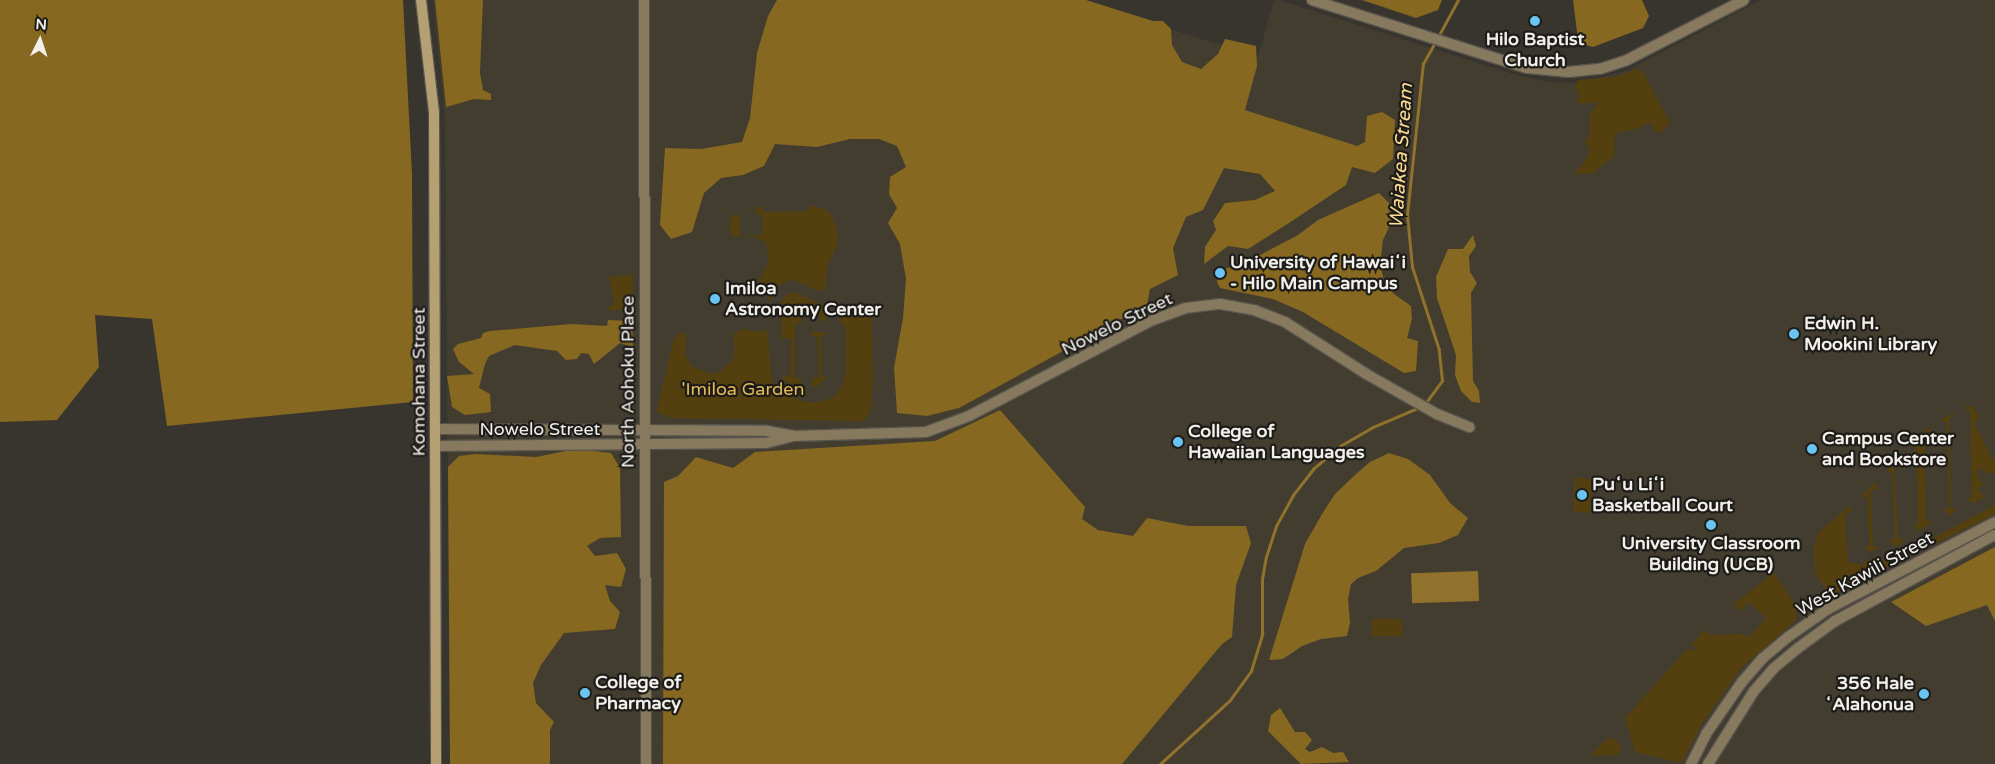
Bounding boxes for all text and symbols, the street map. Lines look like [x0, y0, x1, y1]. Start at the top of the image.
north arrow [15, 15, 65, 65]
marker: Hilo Baptist Church [1529, 15, 1541, 27]
text: N [35, 16, 47, 33]
place label: Hilo Baptist Church [1486, 29, 1584, 72]
water label: Waiakea Stream [1386, 83, 1418, 229]
place label: University of Hawaiʻi - Hilo Main Campus [1230, 252, 1406, 294]
marker: University of Hawaiʻi - Hilo Main Campus [1214, 267, 1226, 279]
place label: Imiloa Astronomy Center [725, 278, 881, 320]
street label: Nowelo Street [1058, 288, 1176, 360]
marker: Imiloa Astronomy Center [709, 293, 721, 305]
street label: North Aohoku Place [617, 296, 639, 468]
street label: Komohana Street [408, 308, 430, 456]
place label: Edwin H. Mookini Library [1804, 313, 1937, 356]
marker: Edwin H. Mookini Library [1788, 328, 1800, 340]
park label: 'Imiloa Garden [681, 378, 805, 400]
street label: Nowelo Street [480, 418, 600, 440]
place label: College of Hawaiian Languages [1188, 421, 1365, 464]
place label: Campus Center and Bookstore [1822, 428, 1954, 470]
marker: College of Hawaiian Languages [1172, 436, 1184, 448]
marker: Campus Center and Bookstore [1806, 443, 1818, 455]
place label: Puʻu Liʻi Basketball Court [1592, 474, 1733, 516]
marker: Puʻu Liʻi Basketball Court [1576, 489, 1588, 501]
marker: University Classroom Building (UCB) [1705, 519, 1717, 531]
street label: West Kawili Street [1793, 527, 1937, 621]
place label: University Classroom Building (UCB) [1622, 533, 1800, 576]
place label: College of Pharmacy [595, 672, 681, 714]
place label: 356 Hale ʻAlahonua [1825, 673, 1914, 716]
marker: College of Pharmacy [579, 687, 591, 699]
marker: 356 Hale ʻAlahonua [1918, 688, 1930, 700]

